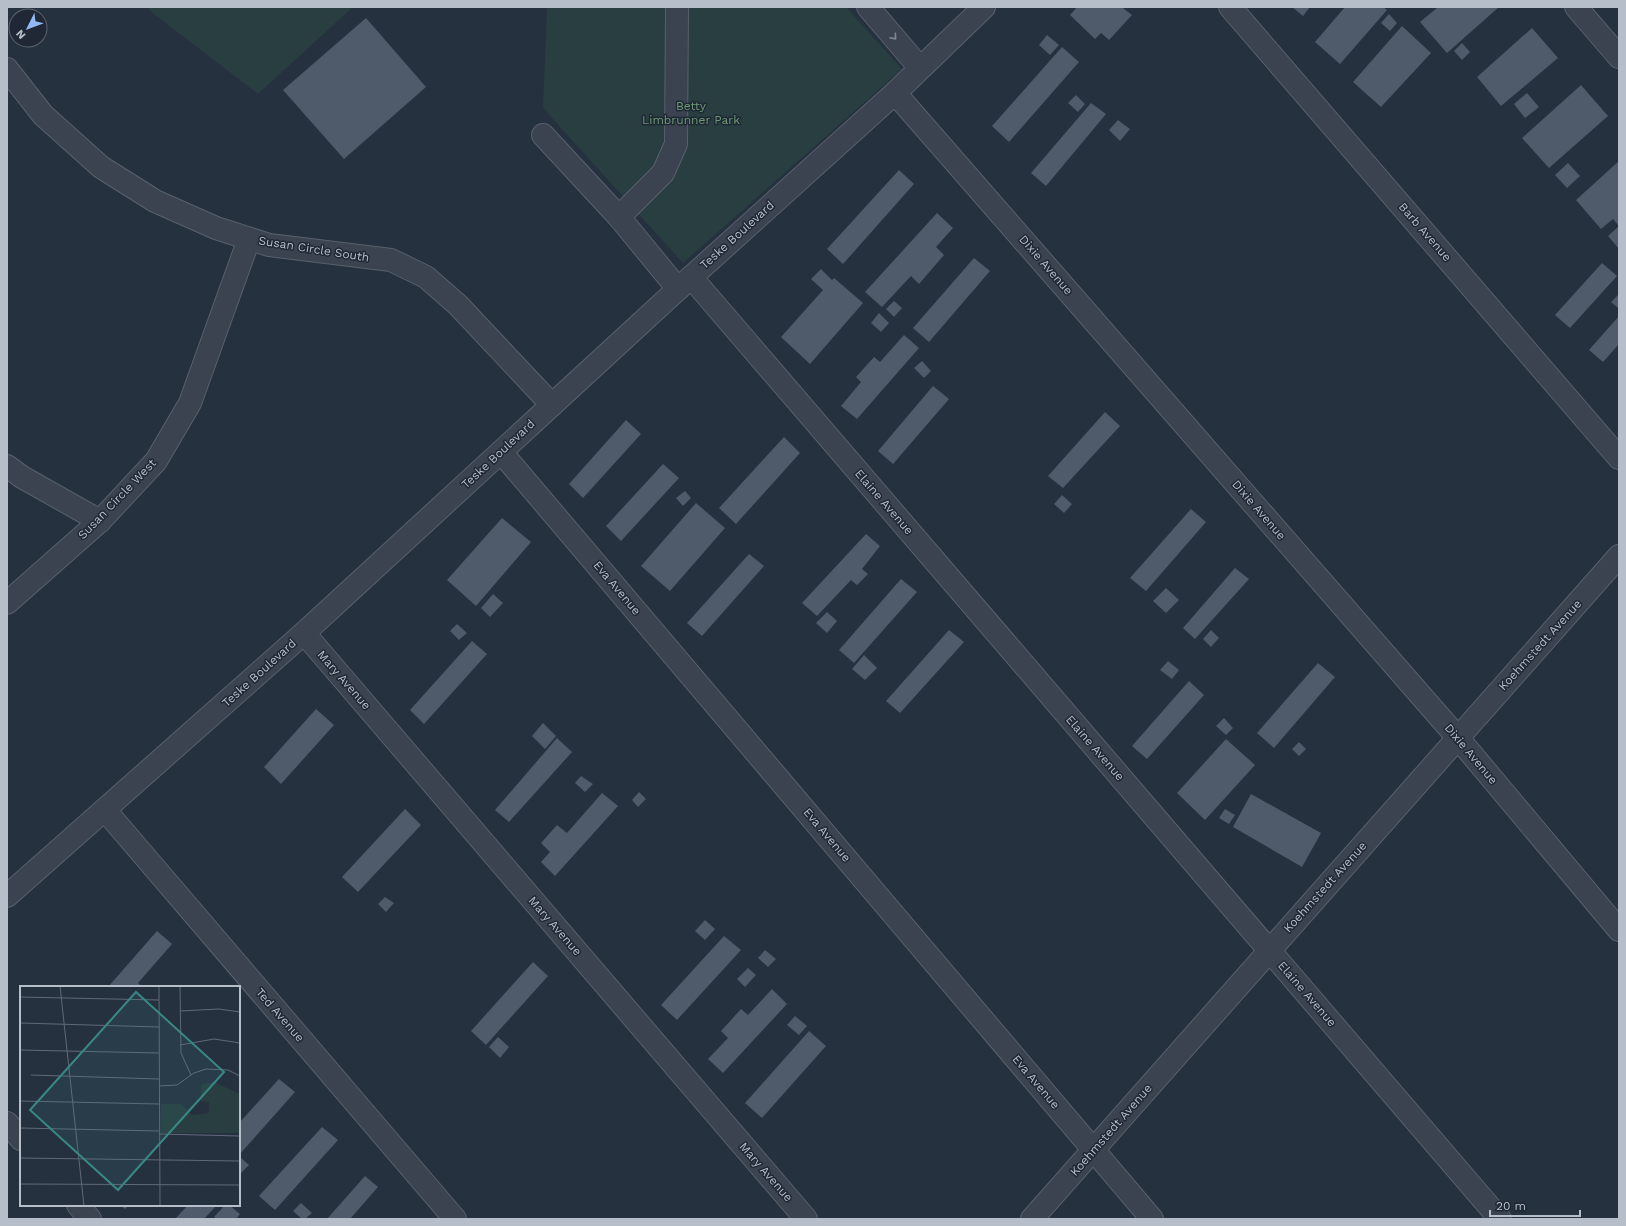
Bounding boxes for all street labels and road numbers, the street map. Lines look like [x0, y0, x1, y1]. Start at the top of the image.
street label: Teske Boulevard [697, 198, 777, 272]
street label: Barb Avenue [1396, 200, 1454, 264]
street label: Dixie Avenue [1016, 232, 1076, 298]
street label: Susan Circle South [258, 233, 370, 265]
street label: Teske Boulevard [459, 417, 537, 491]
street label: Susan Circle West [75, 456, 159, 542]
street label: Elaine Avenue [852, 467, 916, 537]
street label: Dixie Avenue [1229, 477, 1289, 543]
street label: Eva Avenue [590, 558, 644, 618]
street label: Koehmstedt Avenue [1496, 597, 1584, 693]
street label: Teske Boulevard [219, 636, 299, 710]
street label: Mary Avenue [314, 648, 374, 712]
street label: Elaine Avenue [1063, 713, 1127, 783]
street label: Dixie Avenue [1442, 721, 1500, 787]
street label: Eva Avenue [800, 805, 854, 865]
street label: Koehmstedt Avenue [1281, 839, 1369, 935]
street label: Mary Avenue [525, 894, 585, 958]
street label: Elaine Avenue [1275, 959, 1339, 1029]
street label: Ted Avenue [253, 985, 307, 1045]
street label: Eva Avenue [1009, 1052, 1063, 1112]
street label: Koehmstedt Avenue [1067, 1081, 1155, 1179]
street label: Mary Avenue [736, 1140, 796, 1204]

